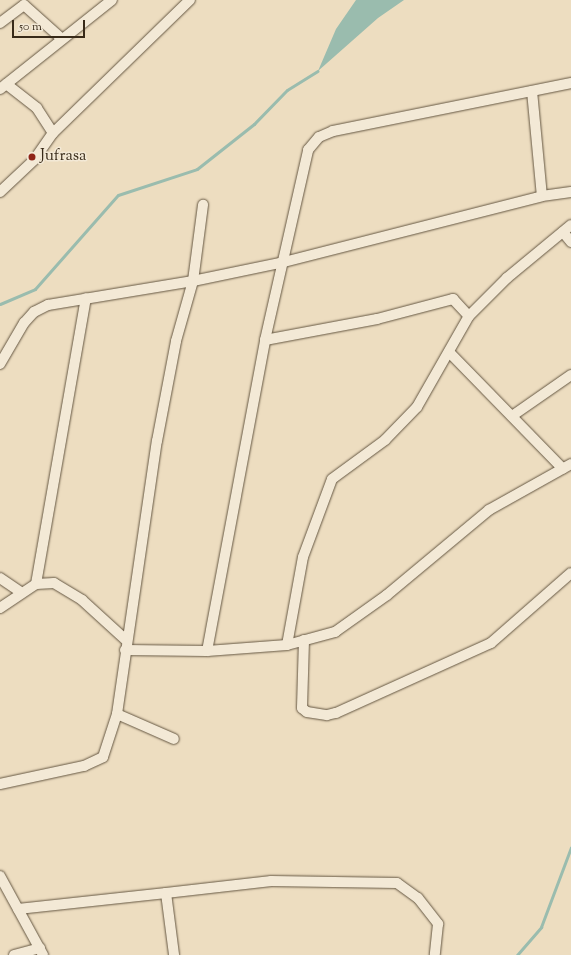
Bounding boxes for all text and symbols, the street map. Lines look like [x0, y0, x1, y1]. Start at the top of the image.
scale bar [14, 12, 87, 38]
text: 50 m [19, 18, 42, 36]
place label: Jufrasa [40, 147, 86, 167]
marker: Jufrasa [27, 152, 37, 162]

